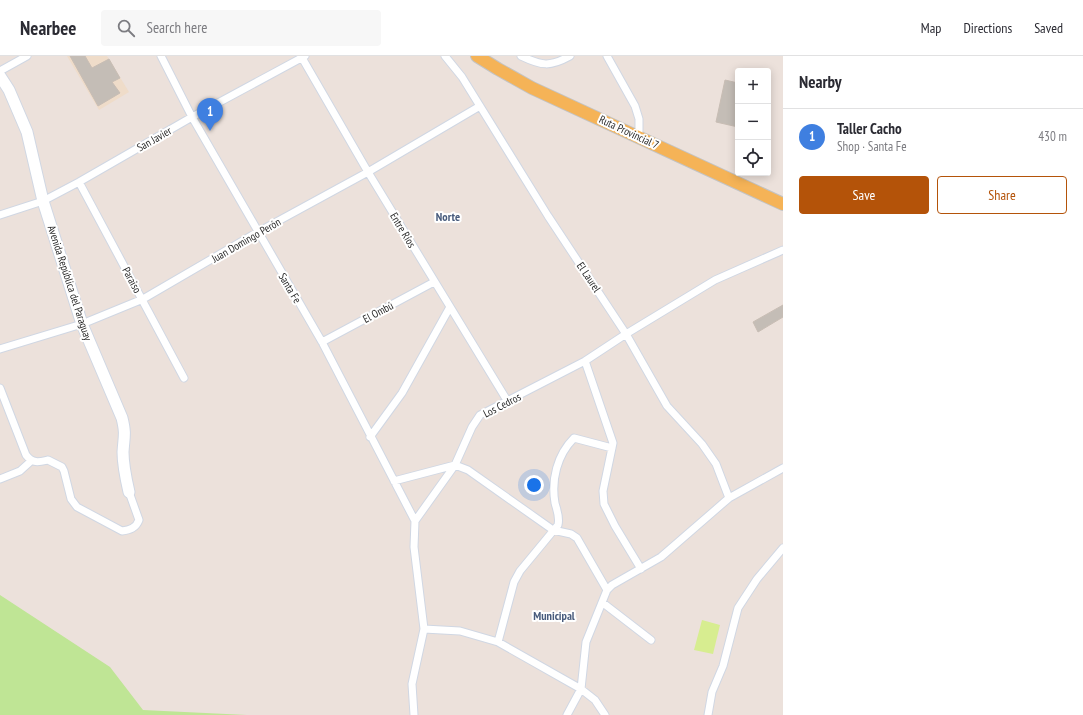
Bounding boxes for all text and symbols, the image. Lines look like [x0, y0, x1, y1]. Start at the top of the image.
search box [101, 10, 381, 46]
text: Nearbee [20, 16, 77, 40]
icon: search [115, 17, 137, 39]
text: Search here [147, 18, 207, 37]
text: Map [921, 19, 941, 37]
text: Directions [963, 19, 1012, 37]
text: Saved [1034, 19, 1063, 37]
map controls [735, 68, 771, 176]
button: + [735, 68, 771, 104]
text: Nearby [799, 71, 842, 93]
pin: 1 [197, 98, 223, 131]
button: − [735, 104, 771, 140]
street label: Ruta Provincial 7 [597, 112, 661, 152]
text: Taller Cacho [837, 119, 902, 138]
street label: San Javier [134, 124, 174, 154]
text: 1 [809, 128, 815, 145]
text: 430 m [1038, 128, 1067, 145]
text: Shop · Santa Fe [837, 138, 907, 155]
button: locate [735, 140, 771, 176]
button: Save [799, 176, 929, 214]
button: Share [937, 176, 1067, 214]
district label: Norte [436, 209, 460, 224]
street label: Entre Ríos [387, 210, 419, 250]
street label: Juan Domingo Perón [208, 214, 283, 266]
street label: Avenida República del Paraguay [45, 224, 96, 343]
street label: El Laurel [574, 259, 604, 295]
street label: Paraiso [119, 265, 145, 296]
street label: Santa Fe [276, 270, 305, 306]
street label: El Ombú [360, 298, 396, 326]
street label: Los Cedros [481, 389, 523, 420]
your location [524, 475, 544, 495]
district label: Municipal [533, 608, 575, 623]

